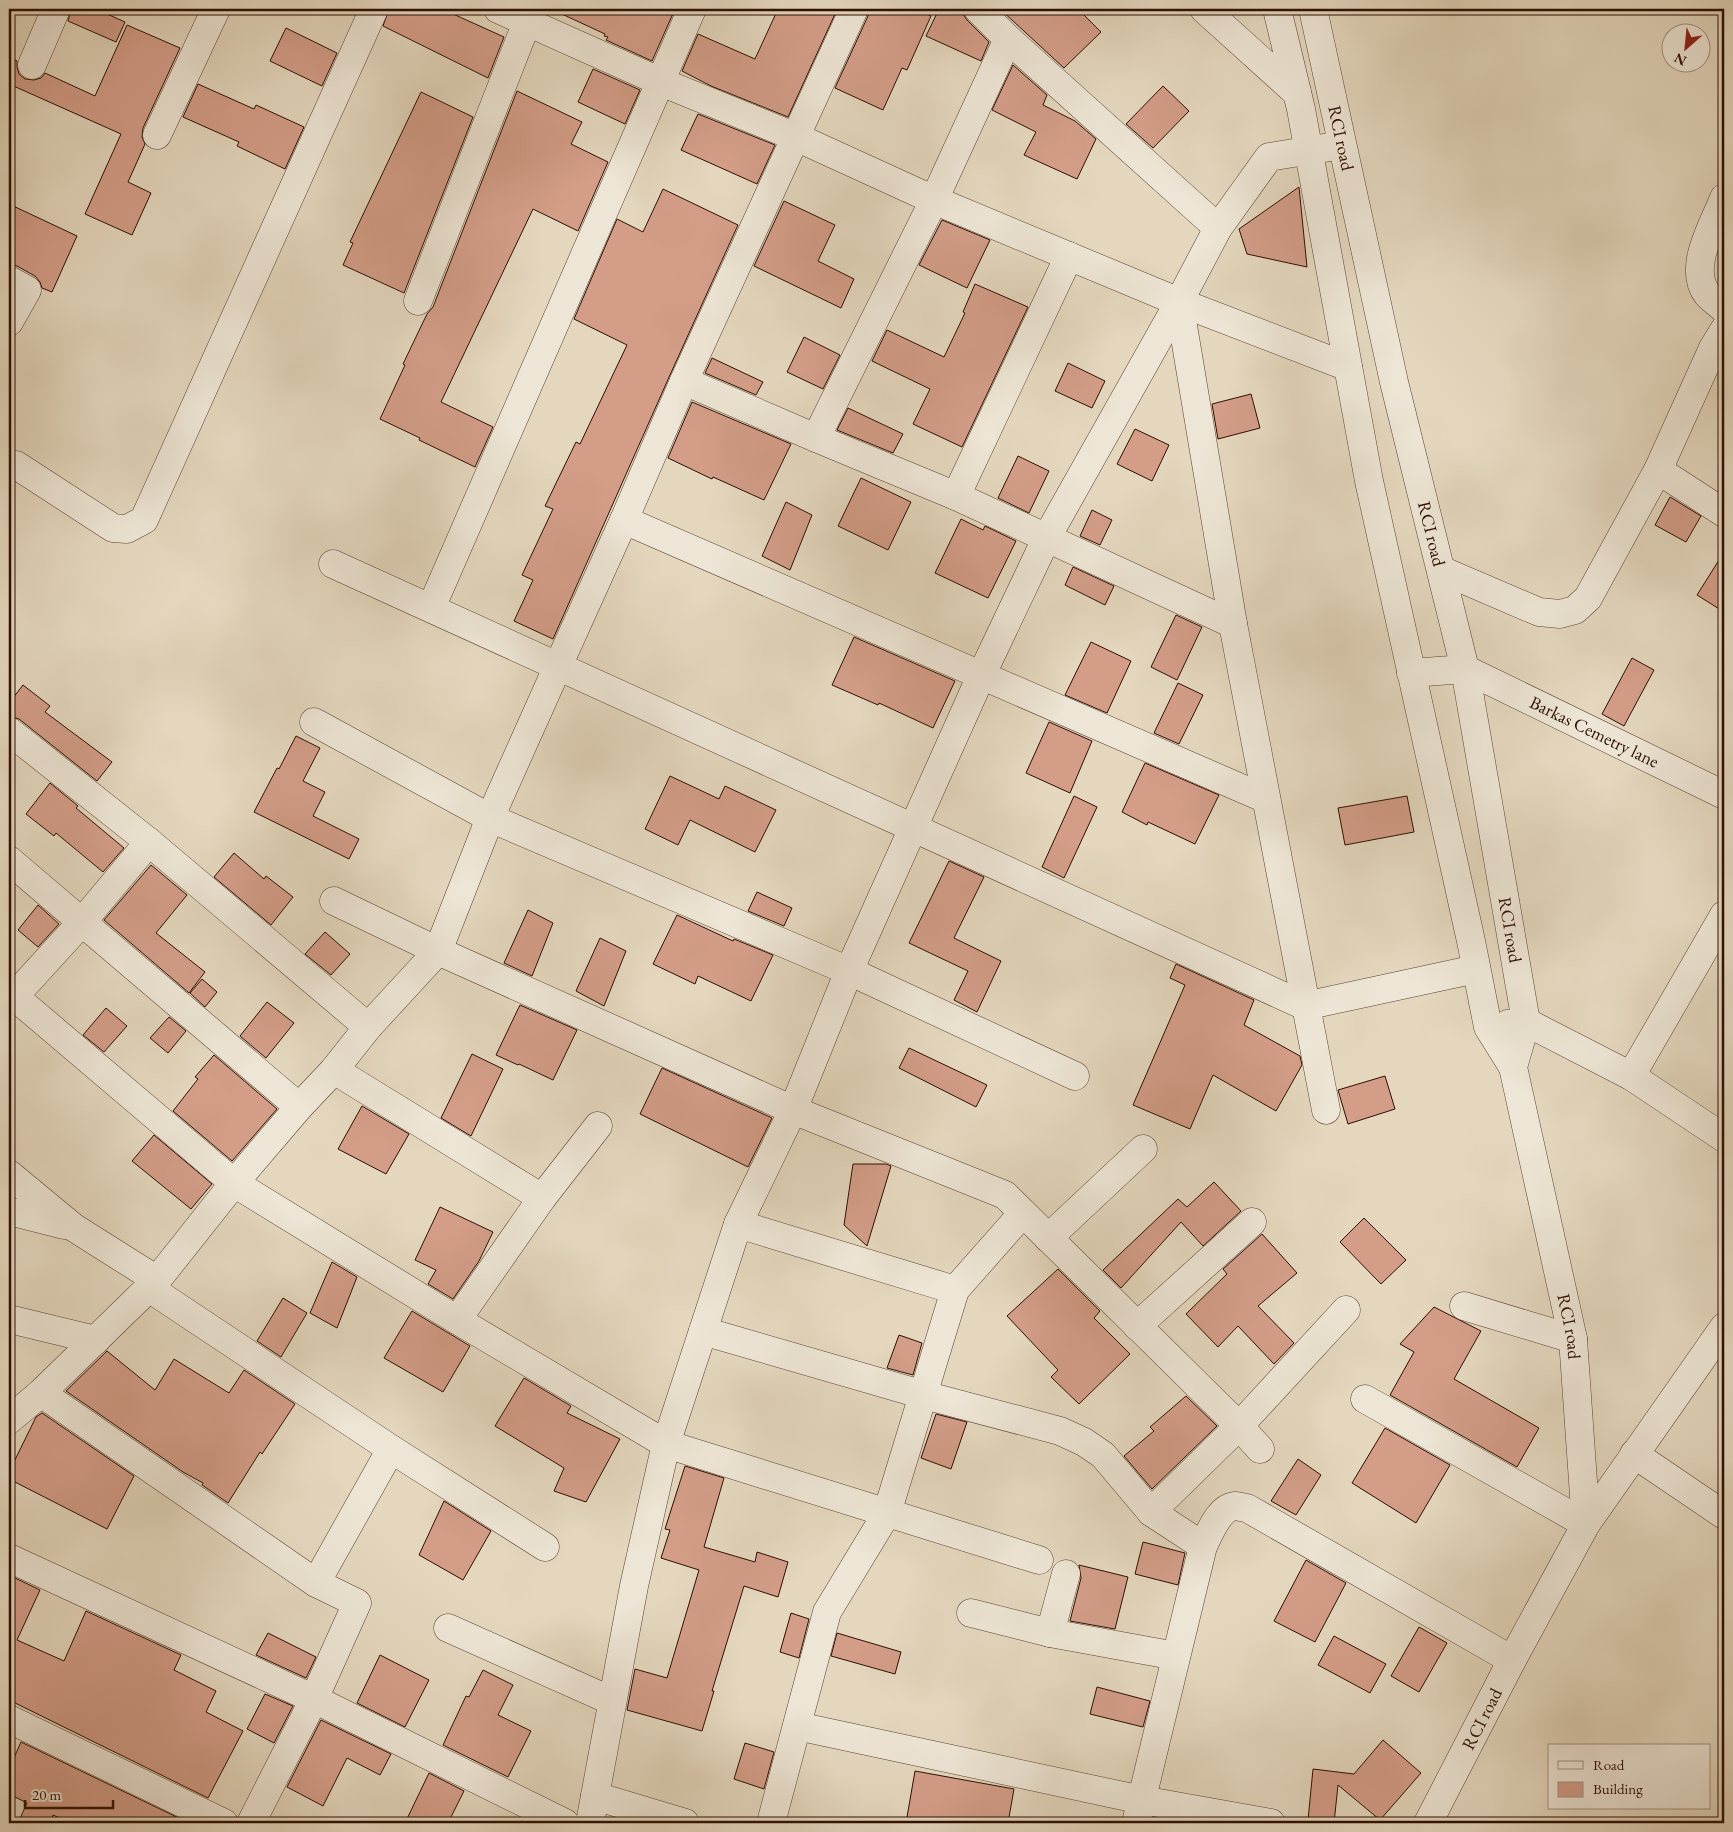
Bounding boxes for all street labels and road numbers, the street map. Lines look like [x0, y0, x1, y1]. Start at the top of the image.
street label: RCI road [1323, 103, 1360, 174]
street label: RCI road [1413, 499, 1451, 569]
street label: Barkas Cemetry lane [1526, 690, 1663, 773]
street label: RCI road [1494, 895, 1528, 965]
street label: RCI road [1552, 1291, 1586, 1361]
street label: RCI road [1456, 1683, 1507, 1753]

